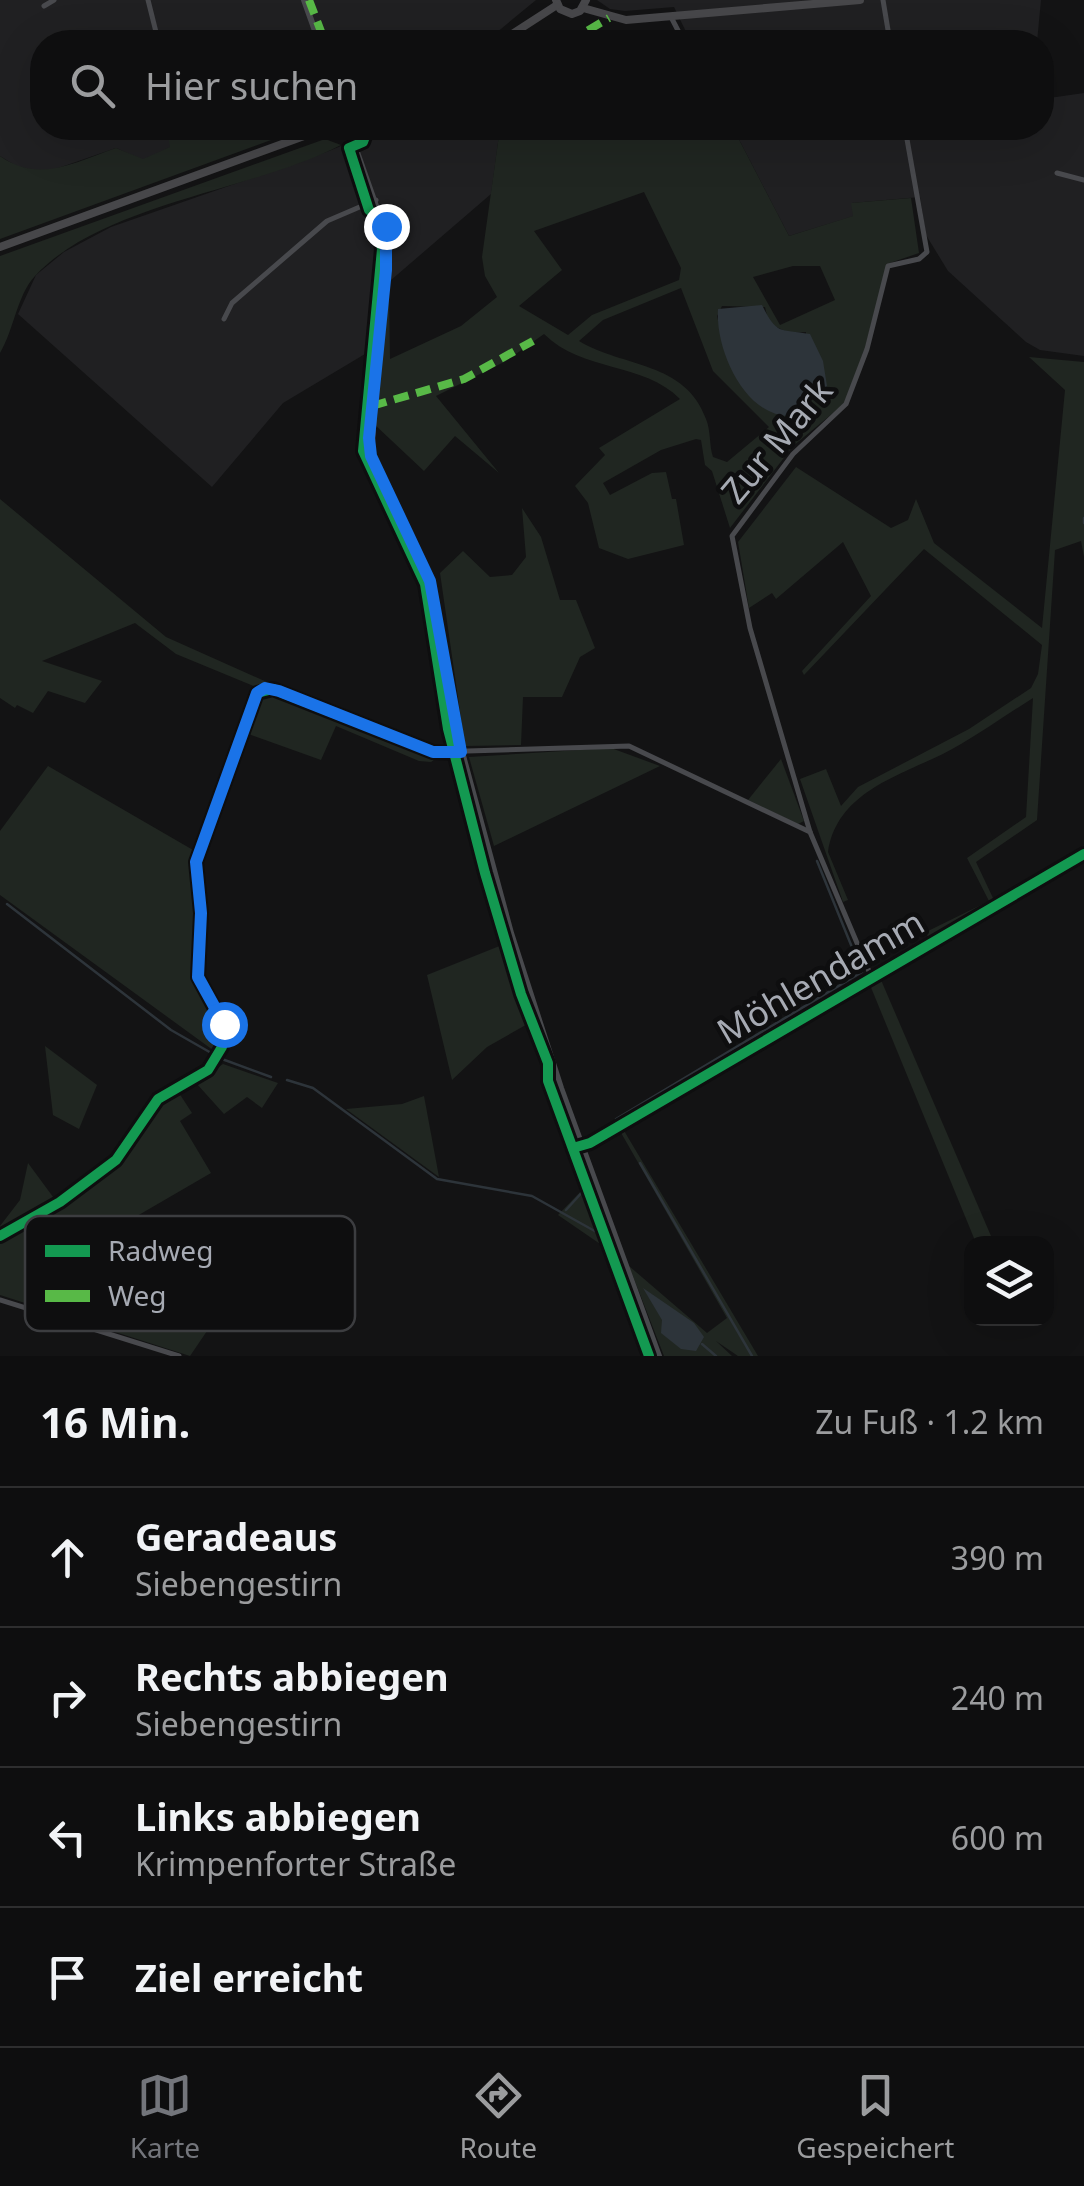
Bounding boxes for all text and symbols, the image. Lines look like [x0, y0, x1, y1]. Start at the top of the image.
search box [30, 30, 1054, 140]
icon: search [65, 58, 120, 113]
text: Hier suchen [145, 59, 358, 111]
route end [364, 204, 410, 250]
street label: Zur Mark [710, 367, 842, 512]
street label: Möhlendamm [708, 898, 932, 1054]
route start [202, 1002, 248, 1048]
legend [25, 1216, 355, 1331]
text: Radweg [108, 1231, 213, 1269]
map controls [964, 1236, 1054, 1326]
button: layers [964, 1236, 1054, 1326]
text: Weg [108, 1276, 167, 1314]
text: 16 Min. [40, 1393, 190, 1450]
text: Zu Fuß · 1.2 km [815, 1400, 1044, 1443]
text: Geradeaus [135, 1510, 337, 1562]
icon: ahead [40, 1530, 95, 1585]
text: 390 m [951, 1536, 1044, 1579]
text: Siebengestirn [135, 1562, 342, 1605]
text: Rechts abbiegen [135, 1650, 449, 1702]
icon: right [40, 1670, 95, 1725]
text: 240 m [951, 1676, 1044, 1719]
text: Siebengestirn [135, 1702, 342, 1745]
text: Links abbiegen [135, 1790, 421, 1842]
icon: left [40, 1810, 95, 1865]
text: 600 m [951, 1816, 1044, 1859]
text: Krimpenforter Straße [135, 1842, 456, 1885]
icon: arrive [40, 1950, 95, 2005]
text: Ziel erreicht [135, 1951, 363, 2003]
tab: Karte [130, 2068, 200, 2166]
tab: Route [459, 2068, 537, 2166]
tab: Gespeichert [796, 2068, 954, 2166]

